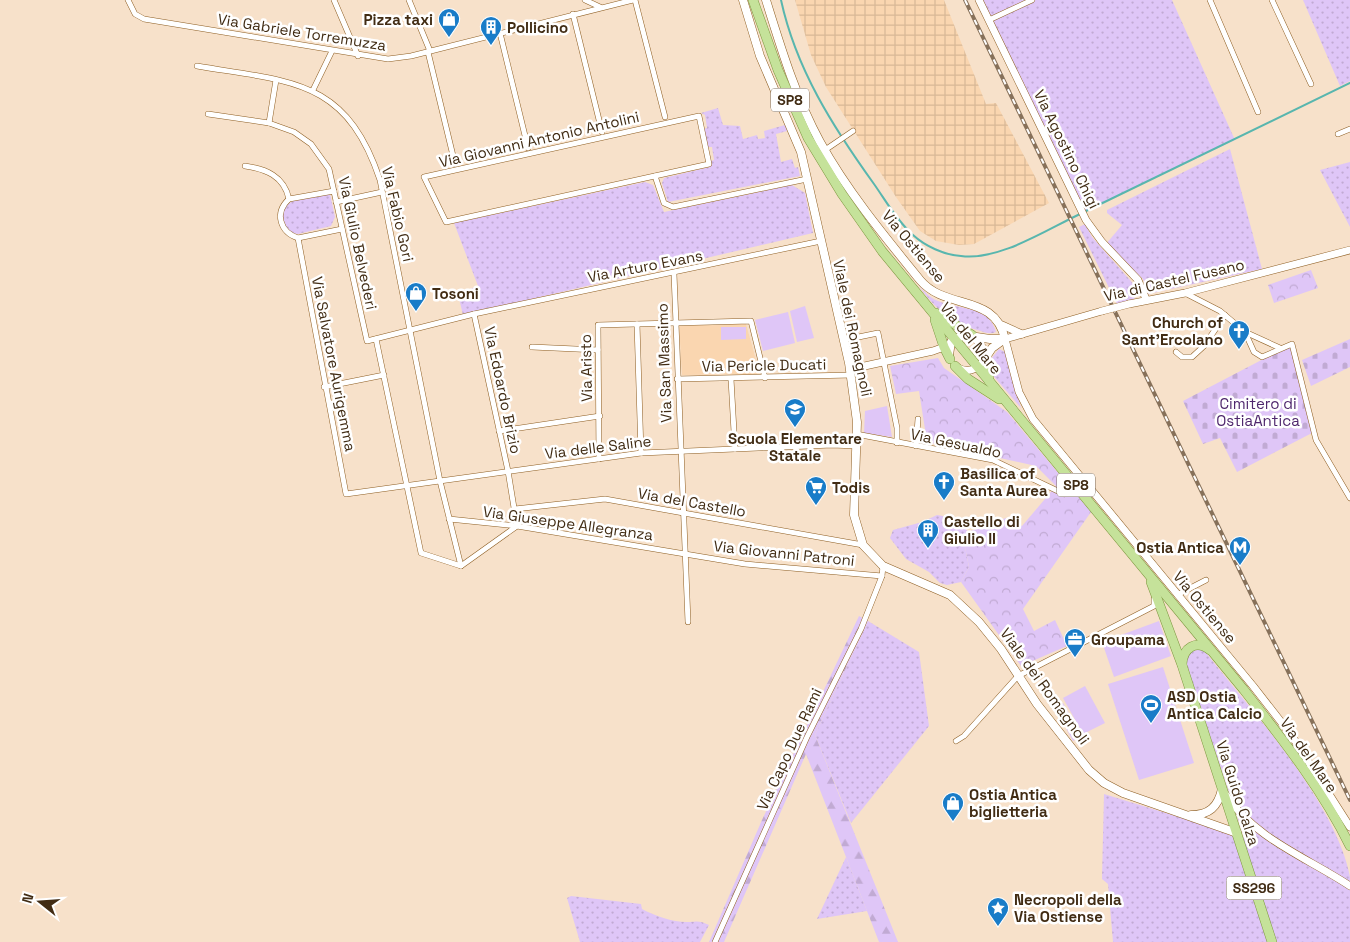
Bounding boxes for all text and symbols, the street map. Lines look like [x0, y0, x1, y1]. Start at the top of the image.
shop icon: Pizza taxi [437, 7, 461, 38]
street label: Via Gabriele Torremuzza [216, 9, 388, 55]
place label: Pizza taxi [364, 10, 433, 29]
building icon: Pollicino [479, 15, 503, 46]
place label: Pollicino [507, 18, 568, 37]
street label: Via Agostino Chigi [1030, 86, 1104, 212]
road number: SP8 [771, 88, 809, 112]
street label: Via Giovanni Antonio Antolini [437, 107, 641, 171]
street label: Via Fabio Gori [378, 165, 418, 263]
street label: Via Giulio Belvederi [335, 175, 381, 311]
street label: Via Ostiense [878, 206, 950, 286]
street label: Via Arturo Evans [586, 245, 704, 286]
street label: Via di Castel Fusano [1102, 255, 1246, 305]
street label: Viale dei Romagnoli [829, 258, 877, 398]
street label: Via Salvatore Aurigemma [308, 275, 360, 453]
shop icon: Tosoni [404, 281, 428, 312]
place label: Tosoni [432, 284, 479, 303]
street label: Via del Mare [936, 298, 1006, 378]
street label: Via San Massimo [652, 303, 676, 423]
place label: Church of Sant'Ercolano [1122, 313, 1223, 349]
church icon: Church of Sant'Ercolano [1227, 319, 1251, 350]
street label: Via Edoardo Brizio [480, 325, 526, 455]
street label: Via Aristo [576, 334, 596, 402]
street label: Via Pericle Ducati [702, 354, 826, 376]
park label: Cimitero di OstiaAntica [1216, 394, 1300, 430]
school or university icon: Scuola Elementare Statale [783, 397, 807, 428]
street label: Via Gesualdo [909, 424, 1003, 462]
place label: Scuola Elementare Statale [728, 429, 862, 465]
street label: Via delle Saline [544, 431, 653, 463]
place label: Basilica of Santa Aurea [960, 464, 1048, 500]
church icon: Basilica of Santa Aurea [932, 470, 956, 501]
road number: SP8 [1057, 474, 1095, 496]
supermarket icon: Todis [804, 475, 828, 506]
place label: Todis [832, 478, 870, 497]
street label: Via del Castello [636, 483, 748, 521]
street label: Via Giuseppe Allegranza [482, 502, 655, 544]
place label: Castello di Giulio II [944, 512, 1020, 548]
building icon: Castello di Giulio II [916, 518, 940, 549]
metro station icon: Ostia Antica [1228, 535, 1252, 566]
street label: Via Giovanni Patroni [712, 536, 856, 570]
place label: Ostia Antica [1136, 538, 1224, 557]
street label: Via Ostiense [1169, 567, 1241, 647]
street label: Viale dei Romagnoli [996, 624, 1094, 748]
office icon: Groupama [1063, 627, 1087, 658]
place label: Groupama [1091, 630, 1165, 649]
street label: Via Capo Due Rami [752, 685, 826, 813]
place label: ASD Ostia Antica Calcio [1167, 687, 1262, 723]
sports icon: ASD Ostia Antica Calcio [1139, 693, 1163, 724]
street label: Via del Mare [1276, 714, 1342, 796]
street label: Via Guido Calza [1212, 738, 1264, 848]
place label: Ostia Antica biglietteria [969, 785, 1057, 821]
shop icon: Ostia Antica biglietteria [941, 791, 965, 822]
road number: SS296 [1226, 876, 1282, 900]
north arrow [15, 877, 65, 927]
place label: Necropoli della Via Ostiense [1014, 890, 1122, 926]
text: N [18, 891, 38, 905]
place icon: Necropoli della Via Ostiense [986, 896, 1010, 927]

